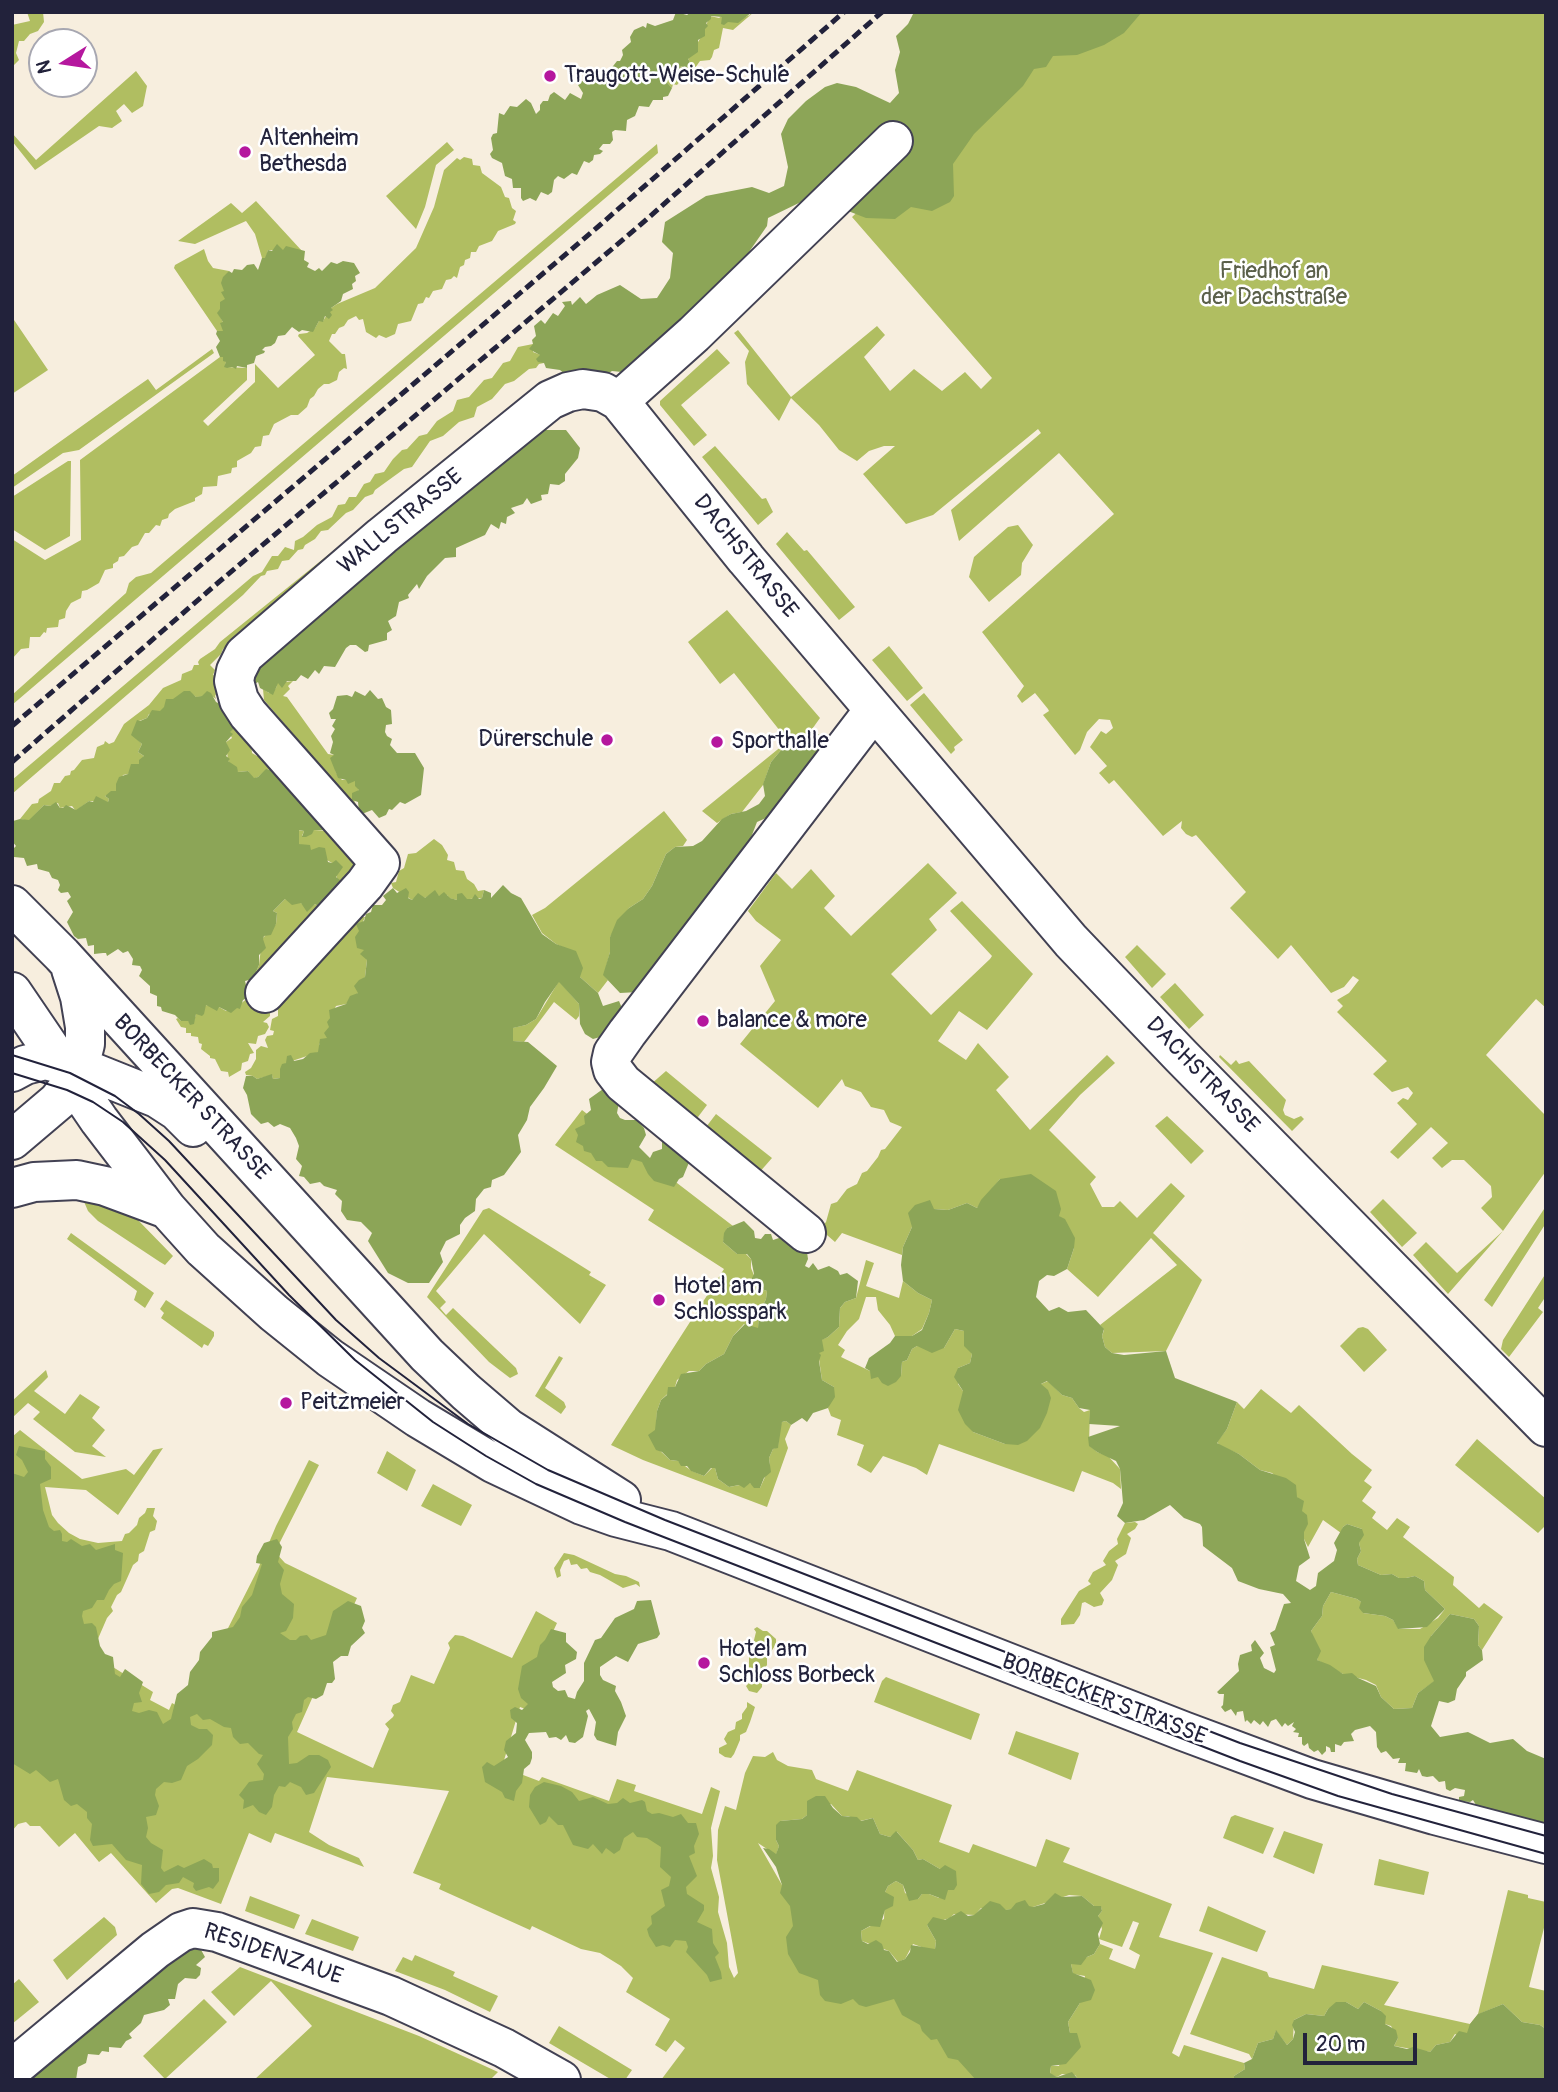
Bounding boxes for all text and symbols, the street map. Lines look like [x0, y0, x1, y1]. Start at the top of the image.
north arrow [28, 28, 98, 98]
text: N [31, 58, 57, 76]
place label: Traugott-Weise-Schule [564, 62, 789, 90]
marker: Traugott-Weise-Schule [542, 68, 558, 84]
place label: Altenheim Bethesda [259, 125, 359, 179]
marker: Altenheim Bethesda [237, 144, 253, 160]
park label: Friedhof an der Dachstraße [1201, 258, 1347, 312]
street label: WALLSTRASSE [333, 463, 469, 581]
street label: DACHSTRASSE [687, 490, 803, 624]
place label: Dürerschule [478, 726, 593, 754]
place label: Sporthalle [731, 728, 829, 756]
marker: Dürerschule [599, 732, 615, 748]
marker: Sporthalle [709, 734, 725, 750]
place label: balance & more [717, 1007, 867, 1035]
street label: BORBECKER STRASSE [107, 1009, 275, 1187]
street label: DACHSTRASSE [1140, 1012, 1264, 1140]
marker: balance & more [695, 1013, 711, 1029]
place label: Hotel am Schlosspark [673, 1273, 787, 1327]
marker: Hotel am Schlosspark [651, 1292, 667, 1308]
place label: Peitzmeier [300, 1389, 405, 1417]
marker: Peitzmeier [278, 1395, 294, 1411]
place label: Hotel am Schloss Borbeck [718, 1636, 875, 1690]
street label: BORBECKER STRASSE [998, 1648, 1210, 1752]
marker: Hotel am Schloss Borbeck [696, 1655, 712, 1671]
street label: RESIDENZAUE [200, 1918, 346, 1992]
scale bar [1306, 2018, 1420, 2062]
text: 20 m [1316, 2031, 1365, 2058]

